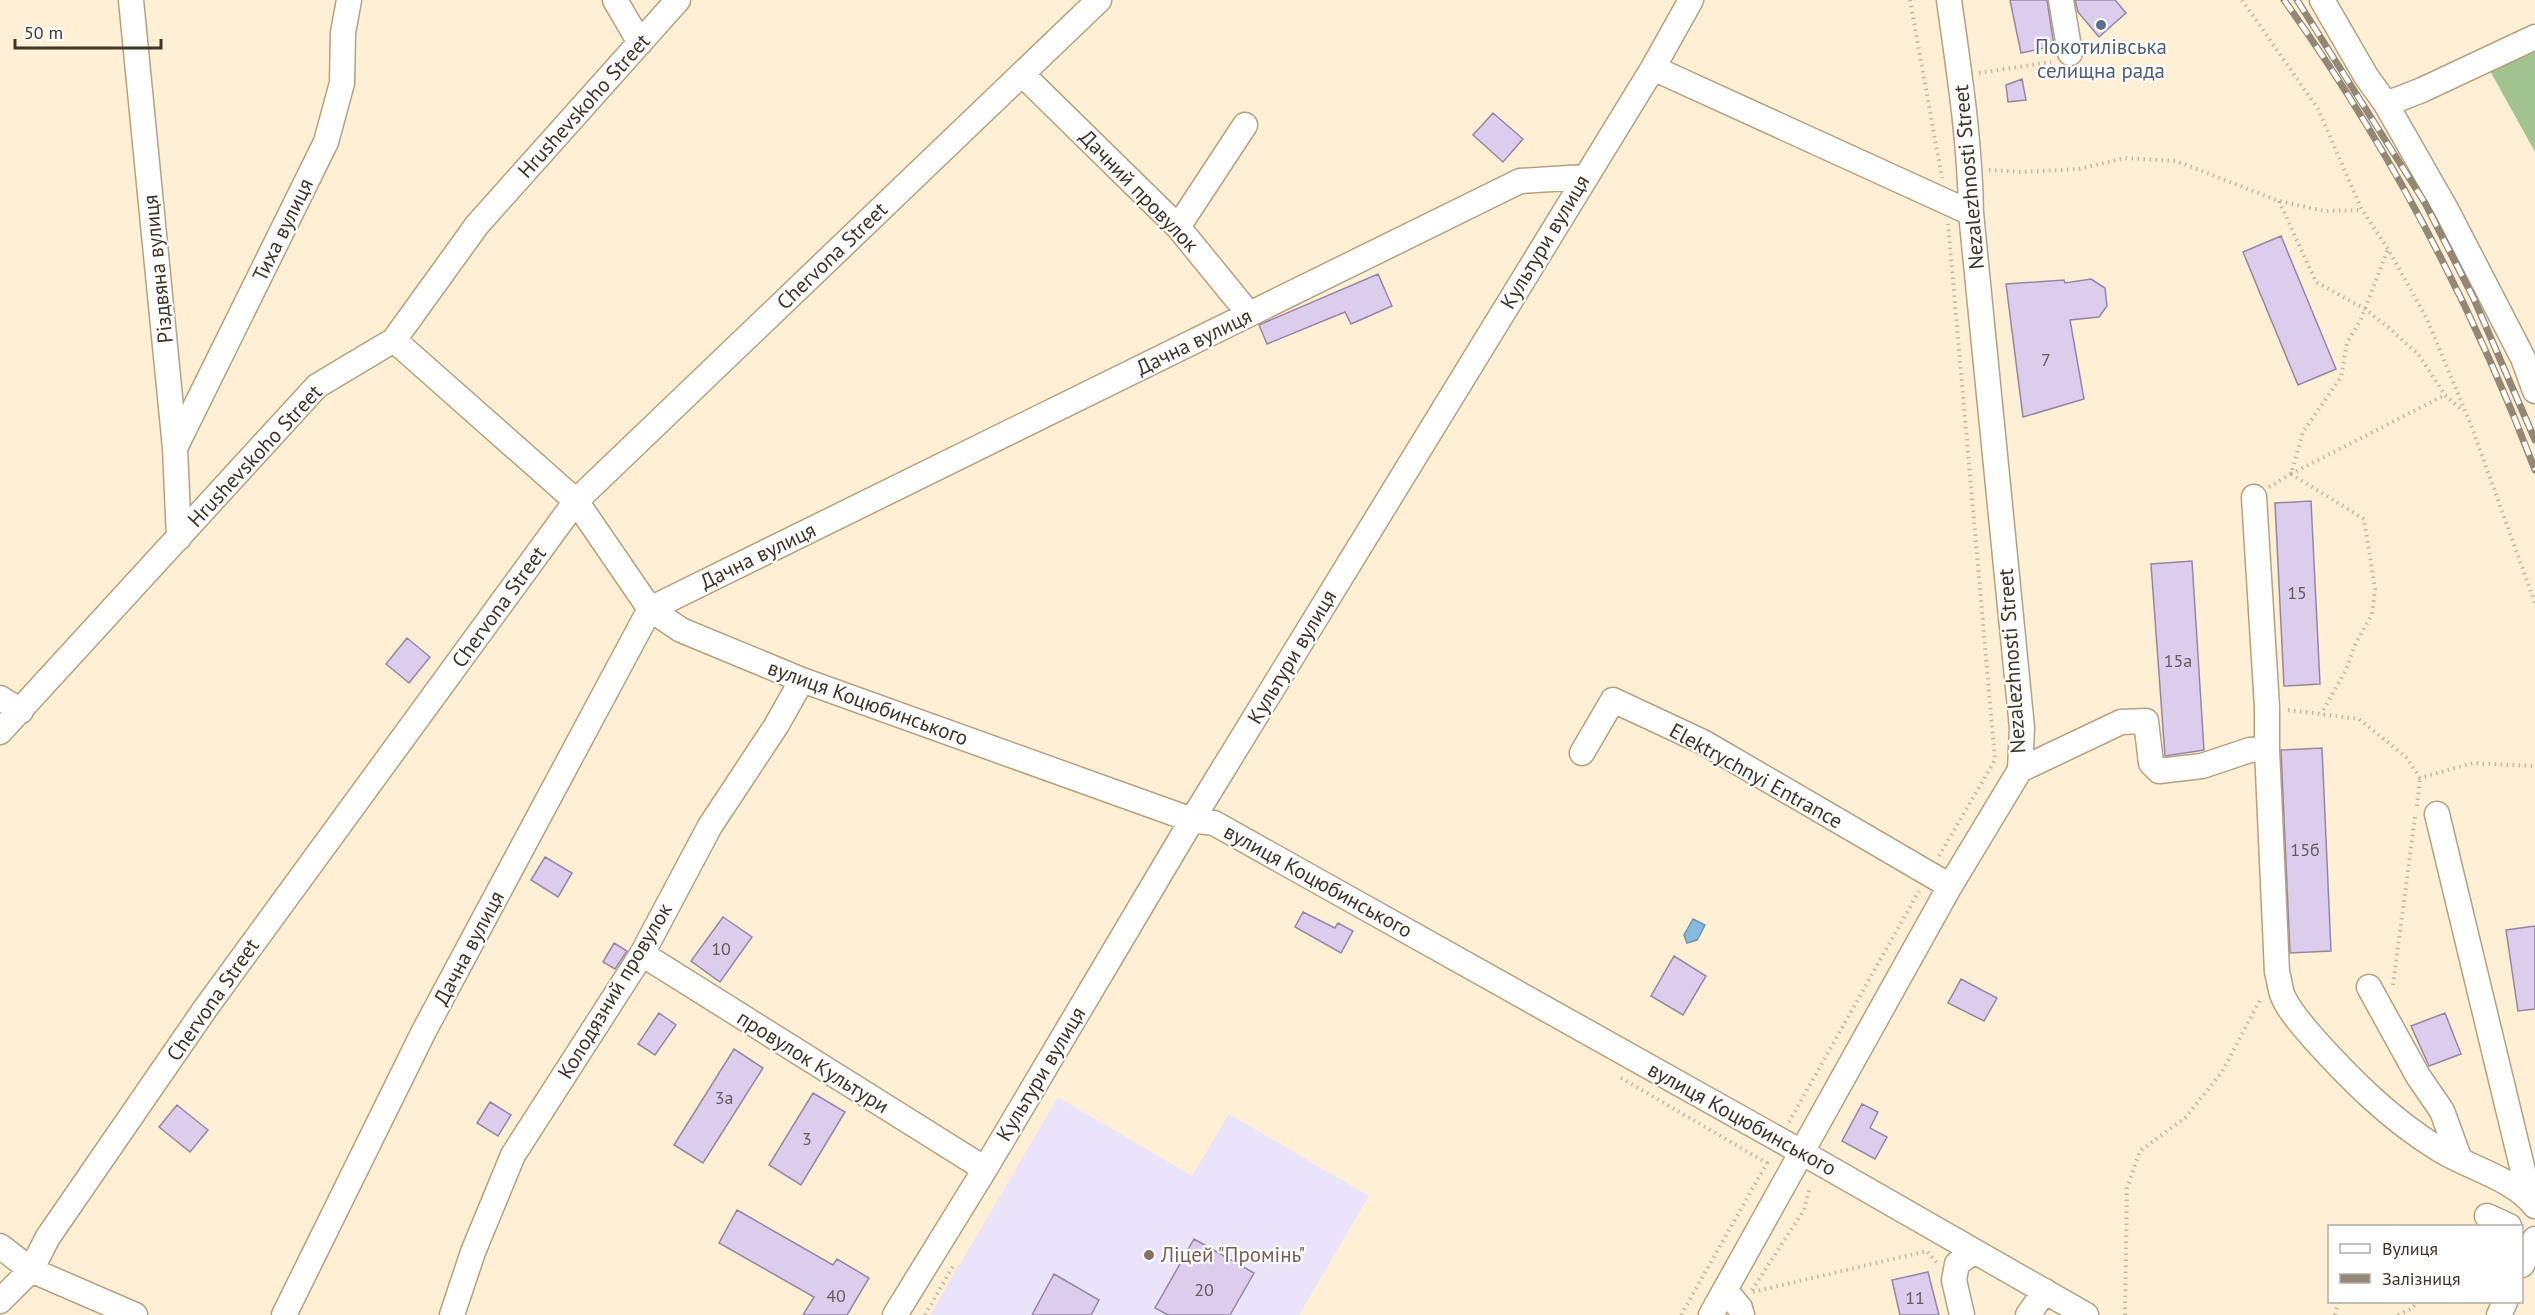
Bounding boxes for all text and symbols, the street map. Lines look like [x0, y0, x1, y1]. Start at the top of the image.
scale bar [15, 12, 160, 50]
marker: Покотилівська селищна рада [2094, 18, 2108, 32]
text: 50 m [24, 21, 63, 44]
street label: Hrushevskoho Street [512, 28, 656, 183]
place label: Покотилівська селищна рада [2035, 33, 2167, 84]
street label: Nezalezhnosti Street [1947, 84, 1990, 271]
street label: Дачний провулок [1074, 124, 1205, 258]
street label: Культури вулиця [1494, 170, 1595, 314]
street label: Тиха вулиця [246, 174, 319, 286]
street label: Різдвяна вулиця [136, 193, 179, 345]
street label: Chervona Street [771, 196, 893, 315]
street label: Дачна вулиця [1131, 302, 1256, 381]
house number: 7 [2041, 348, 2051, 371]
street label: Hrushevskoho Street [182, 379, 328, 533]
street label: Дачна вулиця [695, 516, 820, 595]
street label: Chervona Street [445, 541, 552, 673]
street label: Nezalezhnosti Street [1992, 568, 2031, 754]
house number: 15 [2287, 581, 2307, 604]
street label: Культури вулиця [1241, 585, 1342, 729]
house number: 15а [2164, 649, 2192, 672]
street label: вулиця Коцюбинського [764, 654, 972, 751]
street label: Elektrychnyi Entrance [1665, 717, 1848, 834]
street label: вулиця Коцюбинського [1219, 818, 1417, 944]
house number: 15б [2290, 838, 2320, 861]
street label: Дачна вулиця [427, 886, 510, 1010]
street label: Колодязний провулок [551, 898, 678, 1084]
street label: Chervona Street [160, 933, 265, 1066]
house number: 10 [711, 937, 731, 960]
street label: Культури вулиця [990, 1002, 1091, 1146]
street label: провулок Культури [732, 1004, 894, 1119]
street label: вулиця Коцюбинського [1643, 1056, 1841, 1182]
house number: 3а [715, 1086, 733, 1109]
house number: 3 [802, 1127, 812, 1150]
legend [2328, 1225, 2523, 1303]
text: Вулиця [2382, 1237, 2438, 1260]
place label: Ліцей "Промінь" [1160, 1241, 1305, 1268]
marker: Ліцей "Промінь" [1142, 1248, 1156, 1262]
text: Залізниця [2382, 1267, 2460, 1290]
house number: 20 [1194, 1278, 1214, 1301]
house number: 40 [826, 1284, 846, 1307]
house number: 11 [1905, 1286, 1925, 1309]

